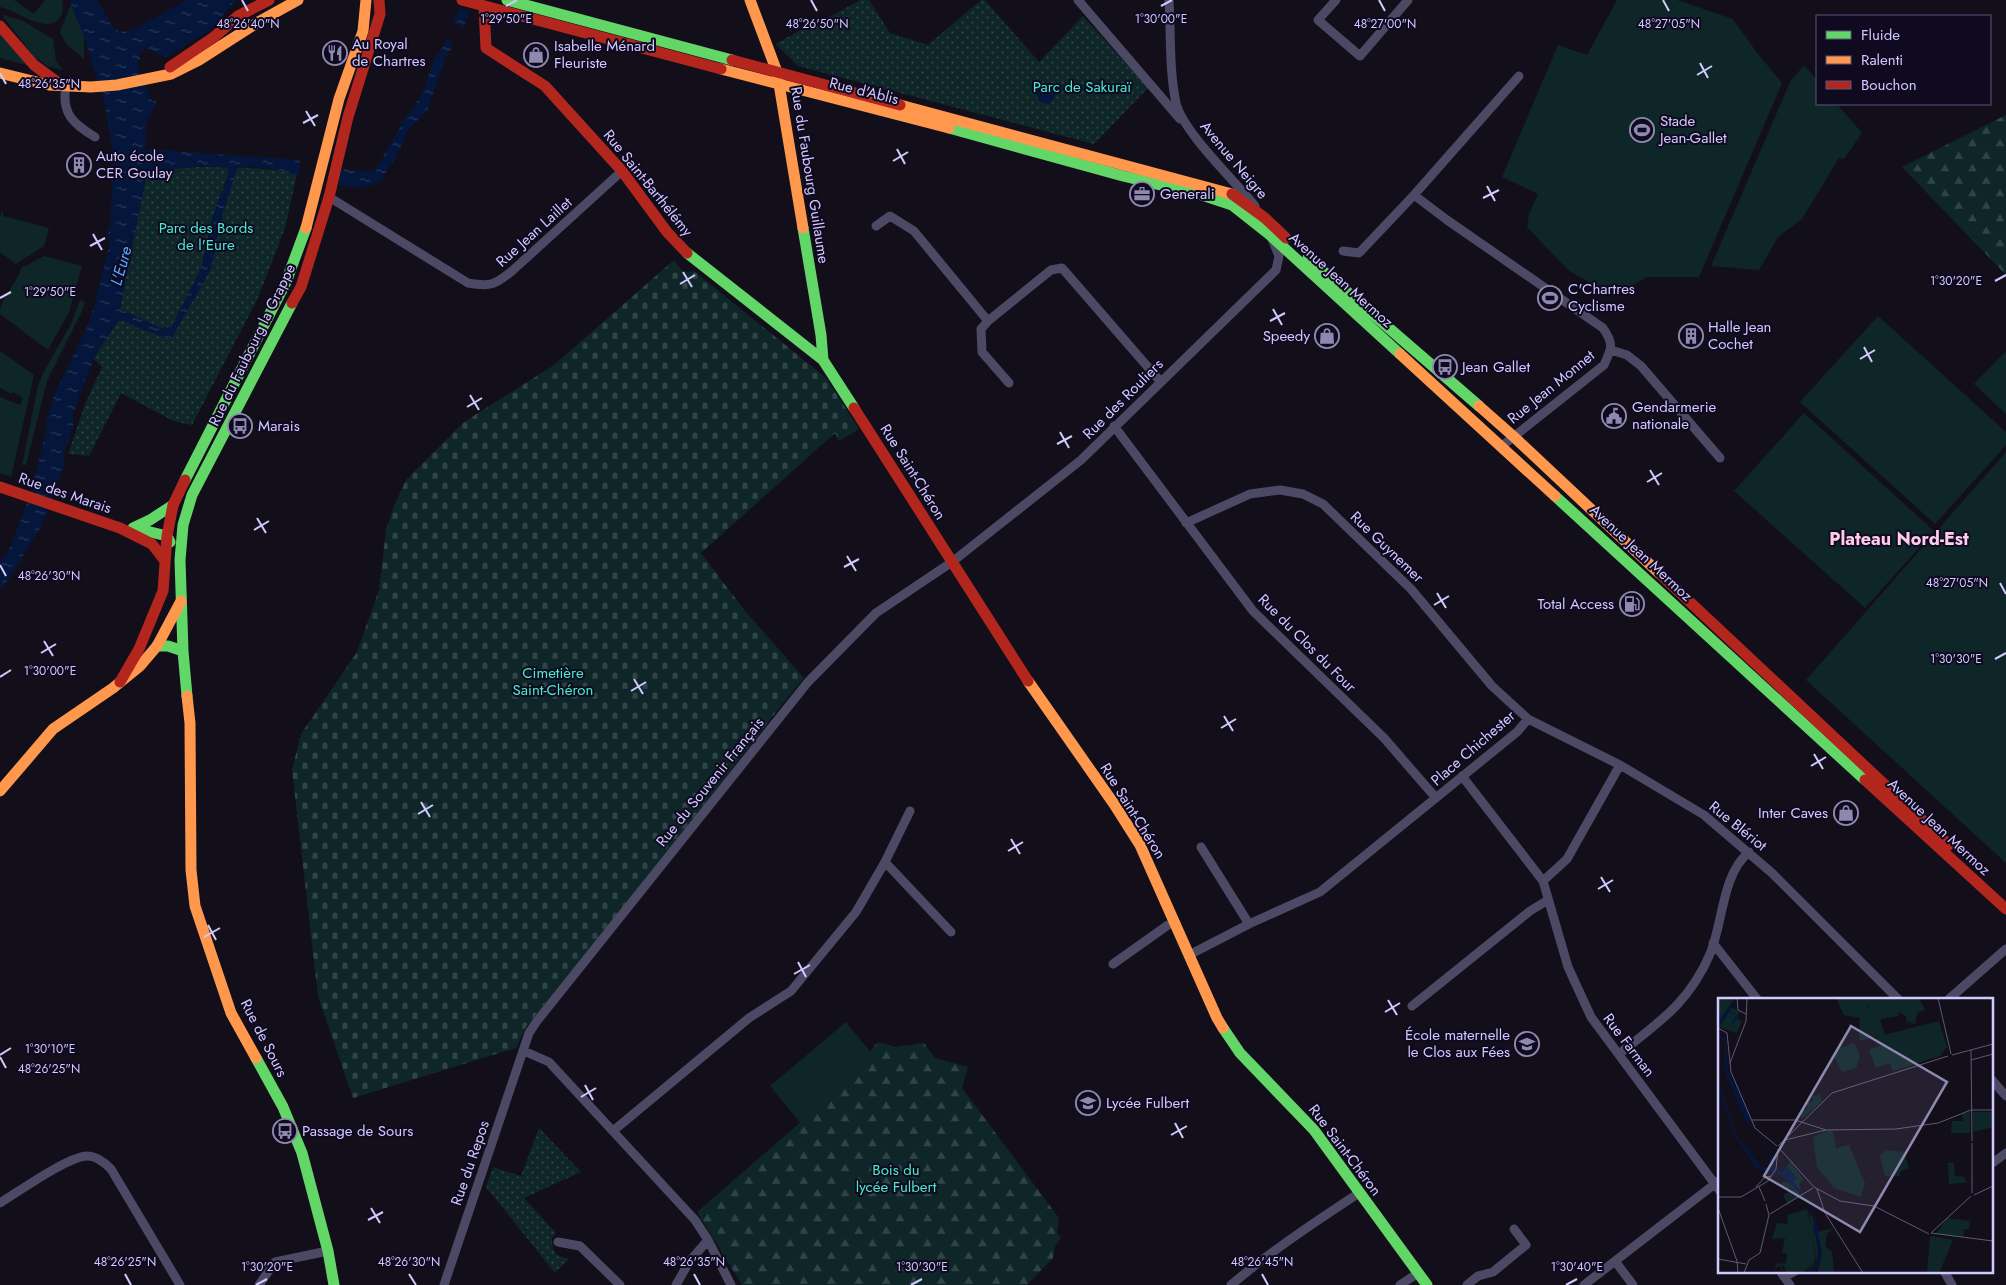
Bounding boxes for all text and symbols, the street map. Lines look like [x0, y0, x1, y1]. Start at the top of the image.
text: 1°29'50"E [480, 10, 532, 28]
text: 1°30'00"E [1135, 10, 1187, 28]
text: 48°26'40"N [216, 15, 280, 33]
text: 48°26'50"N [786, 15, 848, 33]
text: 48°27'00"N [1354, 15, 1416, 33]
text: 48°27'05"N [1638, 15, 1700, 33]
legend [1816, 15, 1991, 105]
text: Fluide [1861, 24, 1900, 46]
place label: Au Royal de Chartres [352, 33, 426, 72]
place label: Isabelle Ménard Fleuriste [554, 35, 655, 74]
restaurant icon: Au Royal de Chartres [322, 40, 348, 66]
shop icon: Isabelle Ménard Fleuriste [523, 42, 549, 68]
text: Ralenti [1861, 49, 1903, 71]
street label: Rue d'Ablis [827, 72, 901, 110]
text: Bouchon [1861, 74, 1917, 96]
text: 48°26'35"N [18, 75, 80, 93]
park label: Parc de Sakuraï [1033, 76, 1132, 98]
street label: Rue du Faubourg Guillaume [785, 85, 835, 265]
place label: Stade Jean-Gallet [1658, 110, 1727, 149]
street label: Avenue Neigre [1195, 116, 1273, 204]
sports icon: Stade Jean-Gallet [1629, 117, 1655, 143]
street label: Rue Saint-Barthélémy [598, 125, 698, 241]
place label: Auto école CER Goulay [96, 145, 173, 184]
building icon: Auto école CER Goulay [66, 152, 92, 178]
office icon: Generali [1129, 181, 1155, 207]
place label: Generali [1160, 183, 1215, 205]
street label: Rue Jean Laillet [491, 192, 577, 272]
park label: Parc des Bords de l'Eure [159, 217, 253, 256]
street label: Avenue Jean Mermoz [1284, 227, 1398, 333]
water label: L'Eure [104, 244, 138, 288]
street label: Rue du Faubourg la Grappe [203, 260, 301, 430]
text: 1°30'20"E [1930, 272, 1982, 290]
place label: C'Chartres Cyclisme [1568, 278, 1635, 317]
text: 1°29'50"E [24, 283, 76, 301]
sports icon: C'Chartres Cyclisme [1537, 285, 1563, 311]
place label: Halle Jean Cochet [1708, 316, 1771, 355]
shop icon: Speedy [1314, 323, 1340, 349]
building icon: Halle Jean Cochet [1678, 323, 1704, 349]
place label: Speedy [1263, 325, 1310, 347]
street label: Rue Jean Monnet [1503, 345, 1600, 429]
street label: Rue des Rouliers [1078, 354, 1168, 444]
bus stop icon: Jean Gallet [1432, 354, 1458, 380]
place label: Jean Gallet [1460, 356, 1530, 378]
place label: Gendarmerie nationale [1632, 396, 1717, 435]
public building icon: Gendarmerie nationale [1601, 403, 1627, 429]
bus stop icon: Marais [227, 413, 253, 439]
place label: Marais [258, 415, 300, 437]
street label: Rue Saint-Chéron [875, 420, 951, 524]
street label: Rue des Marais [16, 467, 114, 519]
street label: Avenue Jean Mermoz [1585, 499, 1697, 607]
street label: Rue Guynemer [1345, 506, 1429, 588]
district label: Plateau Nord-Est [1829, 526, 1969, 552]
text: 48°26'30"N [18, 567, 80, 585]
text: 48°27'05"N [1926, 574, 1988, 592]
street label: Rue du Clos du Four [1253, 589, 1362, 698]
fuel station icon: Total Access [1619, 591, 1645, 617]
place label: Total Access [1538, 593, 1614, 615]
text: 1°30'30"E [1930, 650, 1982, 668]
text: 1°30'00"E [24, 662, 76, 680]
park label: Cimetière Saint-Chéron [513, 662, 593, 701]
street label: Place Chichester [1426, 704, 1521, 791]
street label: Rue du Souvenir Français [651, 713, 769, 851]
street label: Rue Saint-Chéron [1095, 759, 1171, 863]
street label: Avenue Jean Mermoz [1883, 773, 1995, 881]
street label: Rue Blériot [1704, 796, 1772, 856]
shop icon: Inter Caves [1833, 800, 1859, 826]
place label: Inter Caves [1758, 802, 1828, 824]
street label: Rue de Sours [235, 995, 293, 1081]
inset map [1718, 998, 1994, 1272]
street label: Rue Farman [1598, 1009, 1660, 1081]
place label: École maternelle le Clos aux Fées [1405, 1024, 1510, 1063]
school or university icon: École maternelle le Clos aux Fées [1514, 1031, 1540, 1057]
text: 1°30'10"E [25, 1040, 75, 1058]
text: 48°26'25"N [18, 1060, 80, 1078]
school or university icon: Lycée Fulbert [1075, 1090, 1101, 1116]
place label: Lycée Fulbert [1106, 1092, 1189, 1114]
street label: Rue Saint-Chéron [1303, 1100, 1387, 1200]
bus stop icon: Passage de Sours [272, 1118, 298, 1144]
street label: Rue du Repos [445, 1118, 495, 1208]
place label: Passage de Sours [302, 1120, 413, 1142]
park label: Bois du lycée Fulbert [856, 1159, 937, 1198]
text: 48°26'25"N [94, 1253, 156, 1271]
text: 48°26'30"N [378, 1253, 440, 1271]
text: 48°26'35"N [663, 1253, 725, 1271]
text: 48°26'45"N [1231, 1253, 1293, 1271]
text: 1°30'20"E [241, 1258, 293, 1276]
text: 1°30'30"E [896, 1258, 948, 1276]
text: 1°30'40"E [1551, 1258, 1603, 1276]

